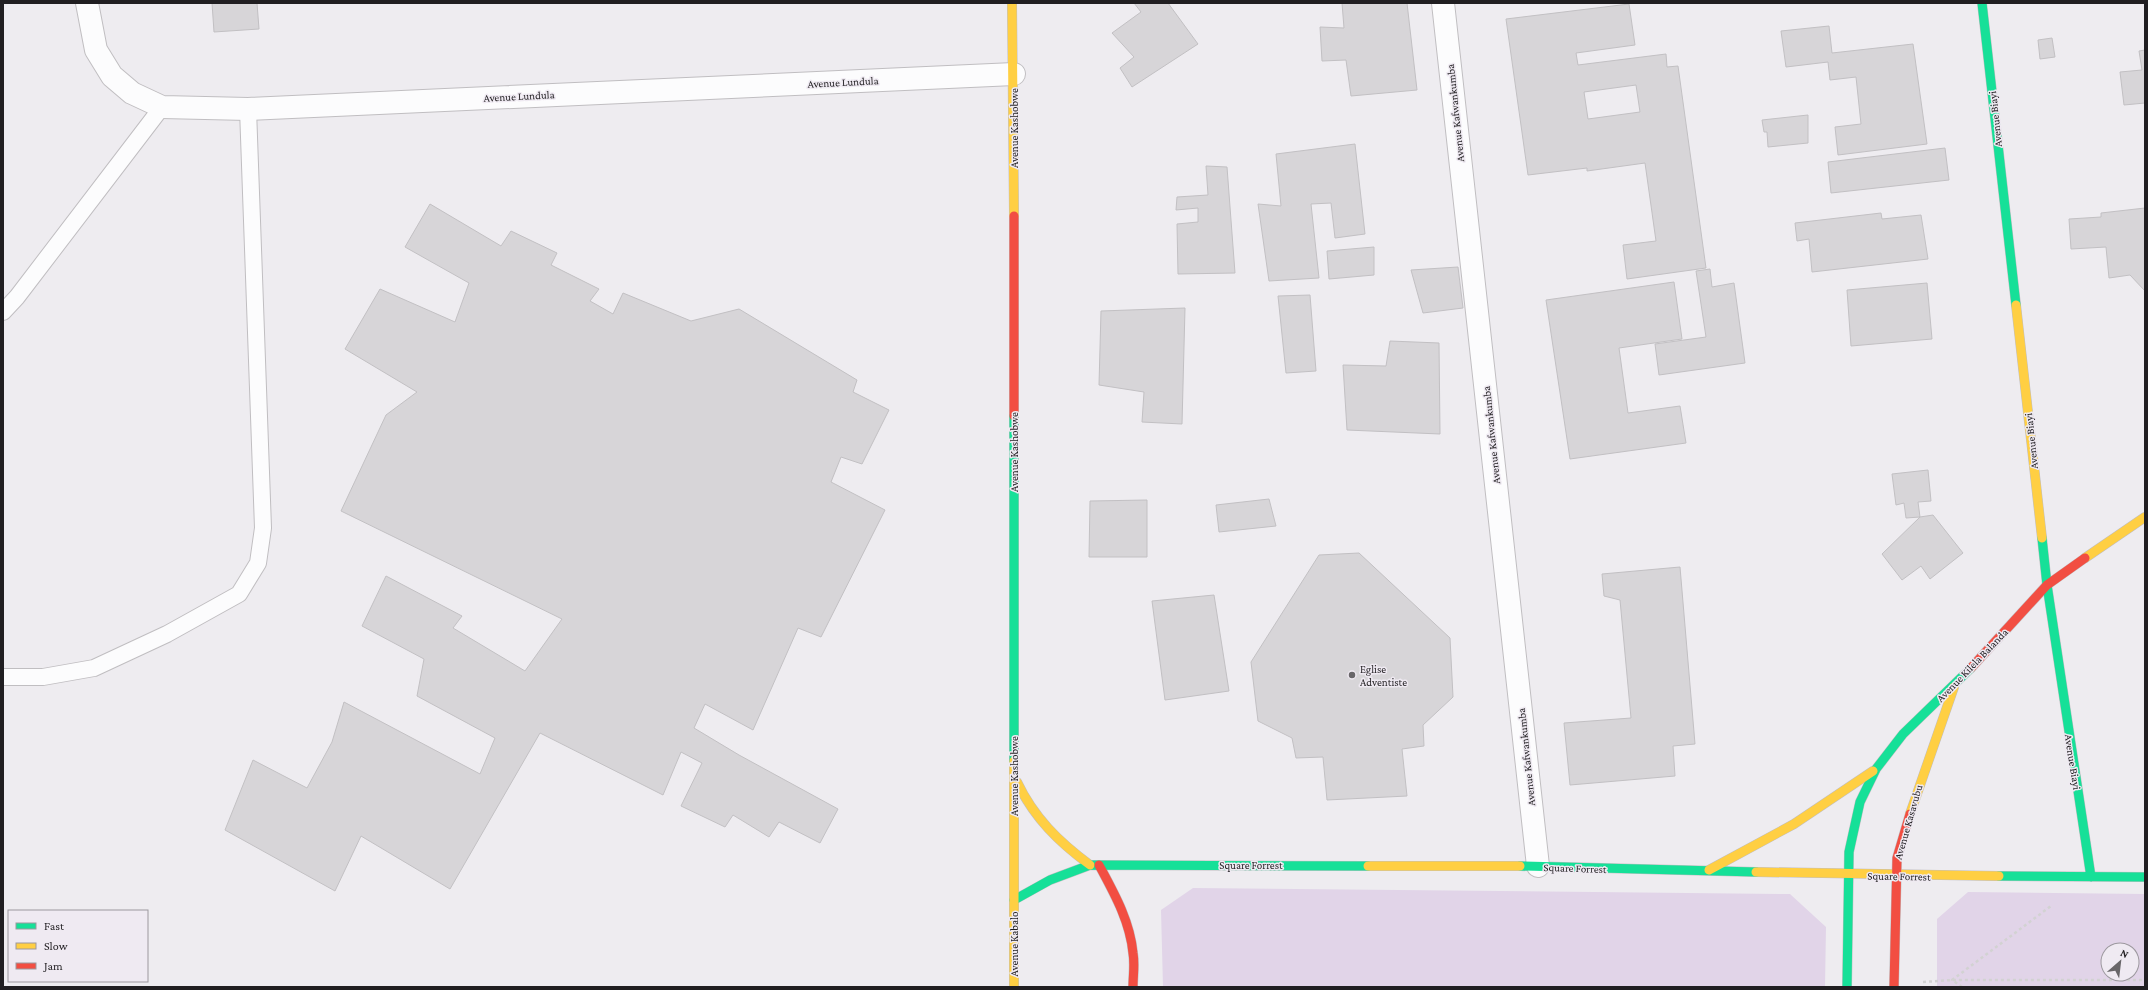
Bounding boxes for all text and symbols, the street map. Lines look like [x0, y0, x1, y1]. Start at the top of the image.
street label: Avenue Kafwankumba [1444, 63, 1466, 163]
street label: Avenue Lundula [807, 74, 879, 90]
street label: Avenue Lundula [483, 88, 555, 104]
street label: Avenue Kashobwe [1008, 88, 1020, 168]
street label: Avenue Biayi [1986, 90, 2005, 148]
street label: Avenue Kafwankumba [1480, 385, 1502, 485]
street label: Avenue Kashobwe [1008, 412, 1020, 492]
street label: Avenue Biayi [2022, 412, 2041, 470]
street label: Avenue Kilela Balanda [1934, 626, 2010, 704]
place label: Eglise Adventiste [1360, 663, 1407, 688]
marker: Eglise Adventiste [1347, 670, 1357, 680]
street label: Avenue Kafwankumba [1515, 707, 1537, 807]
street label: Avenue Biayi [2062, 733, 2083, 791]
street label: Avenue Kashobwe [1008, 736, 1020, 816]
street label: Avenue Kasavubu [1892, 783, 1924, 861]
street label: Square Forrest [1219, 859, 1283, 872]
street label: Square Forrest [1543, 861, 1607, 876]
street label: Square Forrest [1867, 869, 1931, 884]
legend [8, 910, 148, 982]
street label: Avenue Kabalo [1008, 911, 1020, 976]
text: Fast [44, 919, 65, 933]
text: Slow [44, 939, 68, 953]
north arrow [2100, 942, 2140, 982]
text: N [2119, 946, 2131, 960]
text: Jam [43, 959, 63, 973]

